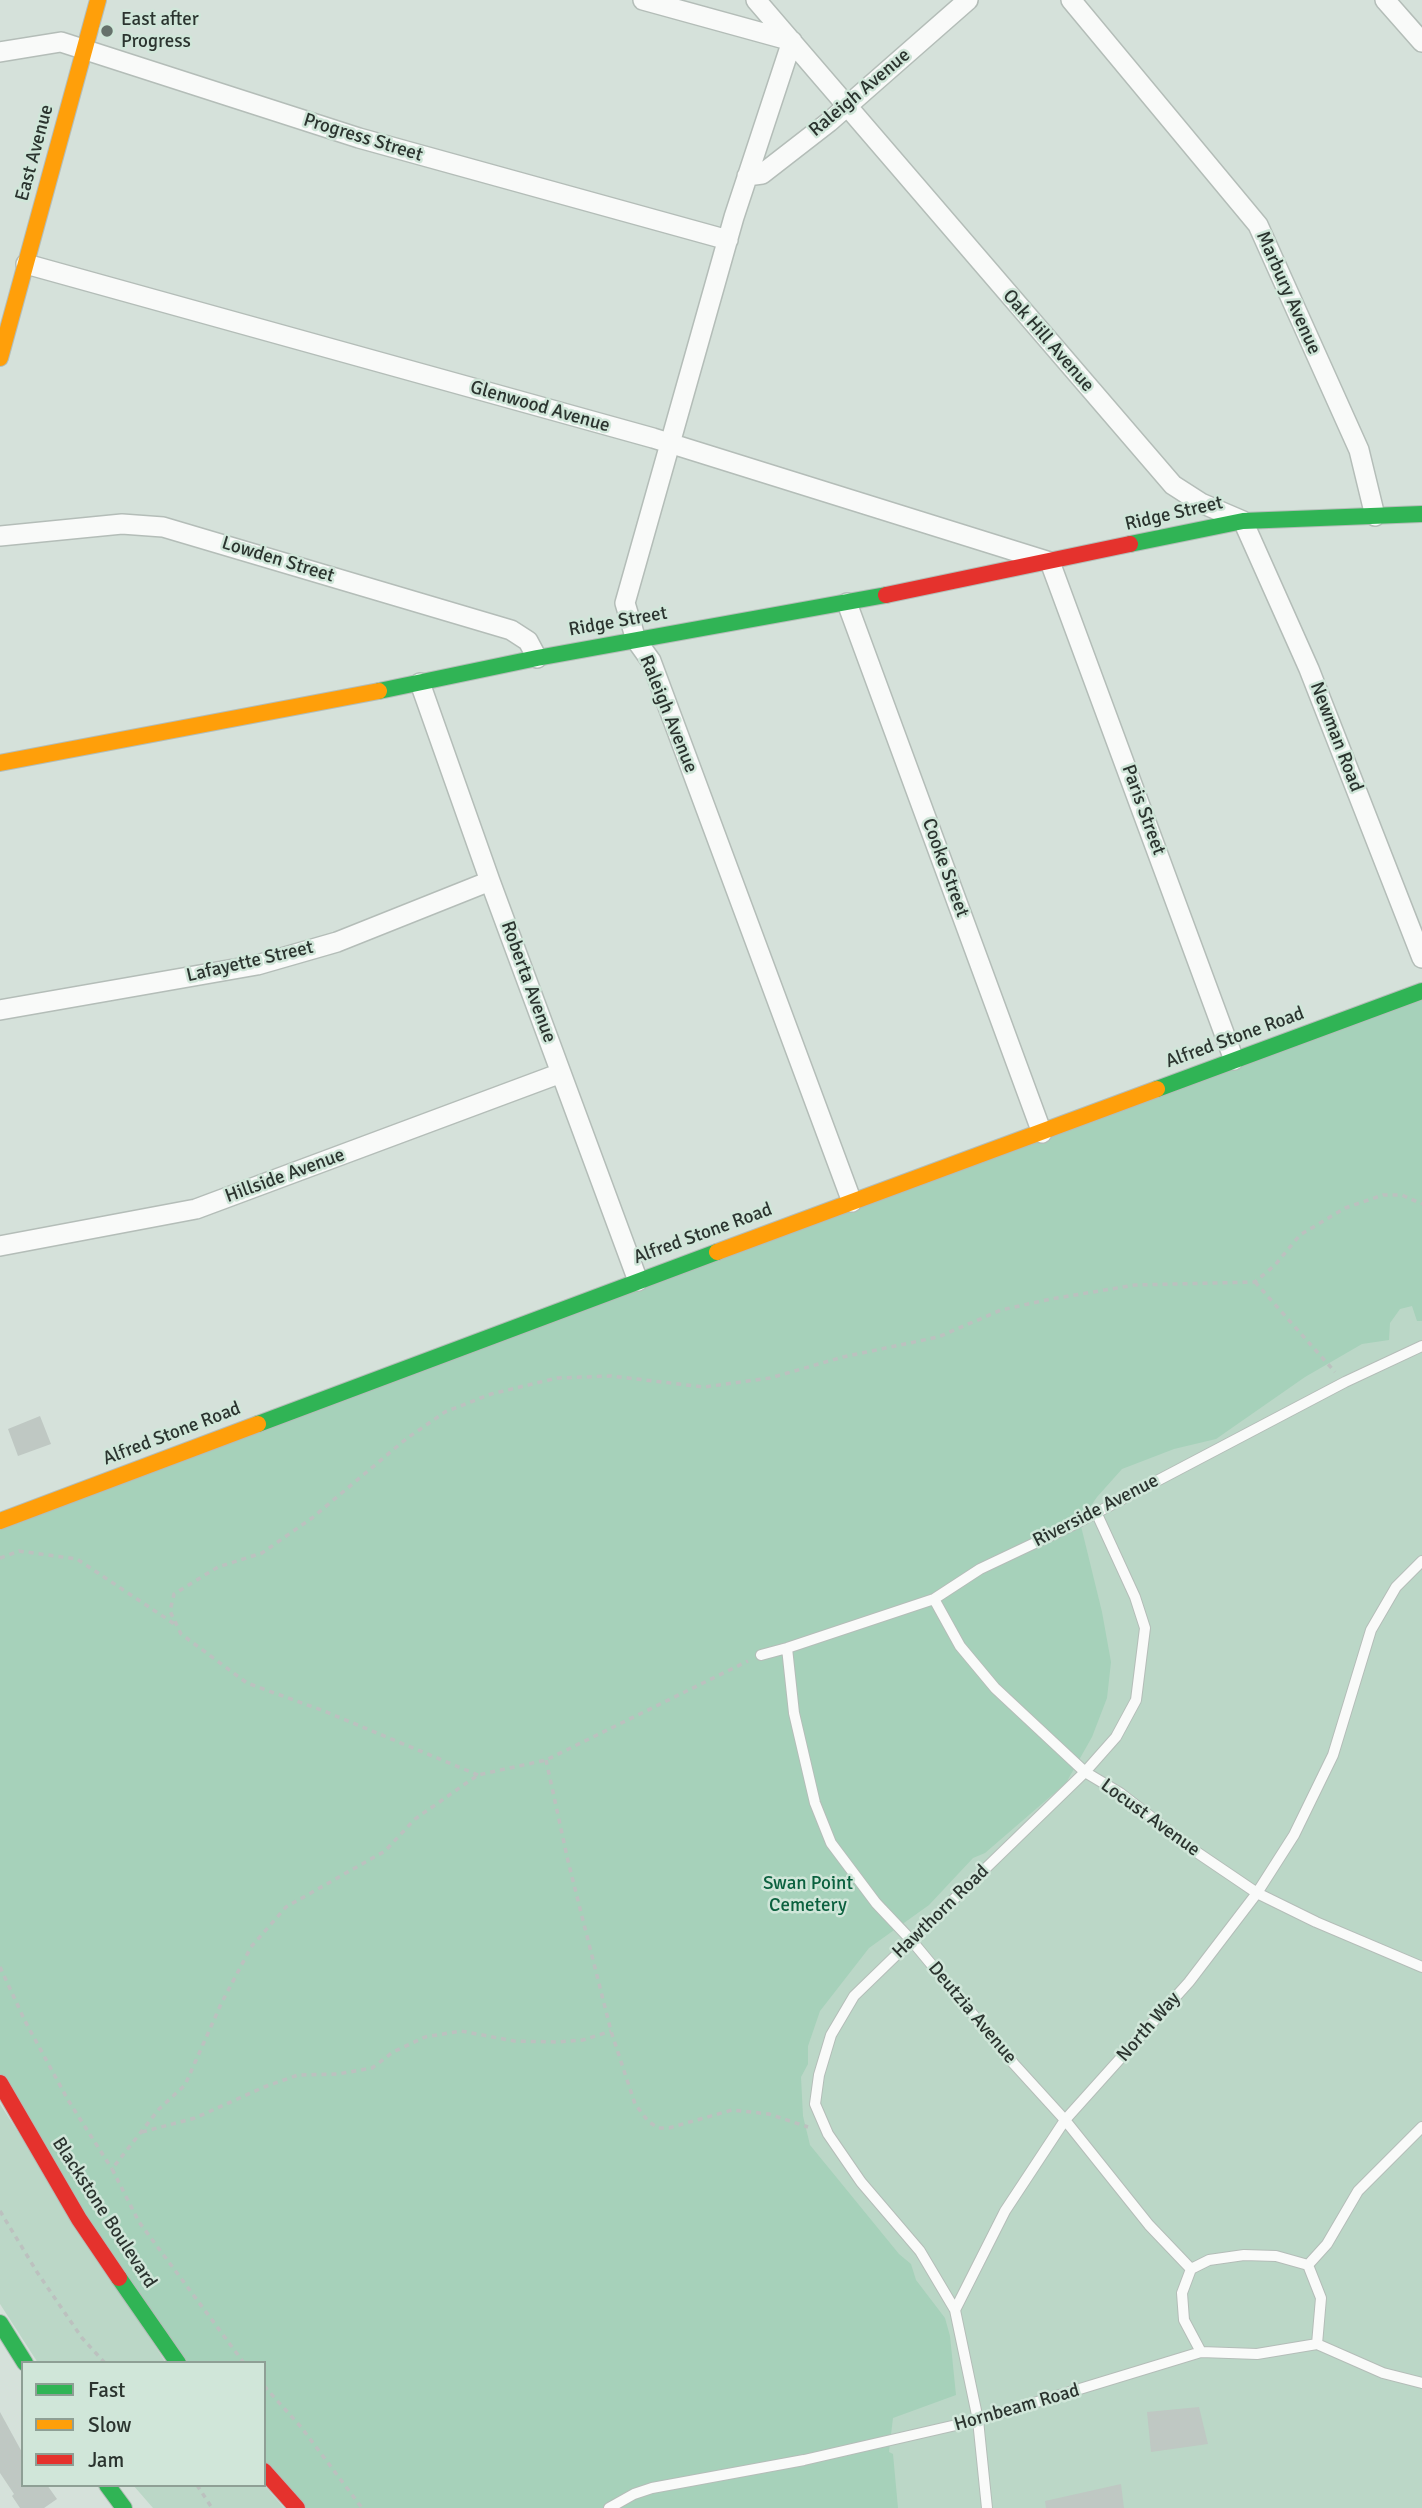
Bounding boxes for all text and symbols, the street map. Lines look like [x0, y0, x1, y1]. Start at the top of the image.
place label: East after Progress [121, 9, 199, 53]
marker: East after Progress [99, 23, 115, 39]
street label: Raleigh Avenue [805, 44, 915, 142]
street label: East Avenue [11, 102, 59, 204]
street label: Progress Street [301, 109, 425, 167]
street label: Marbury Avenue [1251, 228, 1325, 358]
street label: Oak Hill Avenue [997, 285, 1099, 397]
street label: Glenwood Avenue [468, 376, 612, 438]
street label: Ridge Street [1123, 492, 1225, 536]
street label: Lowden Street [219, 532, 337, 588]
street label: Ridge Street [567, 602, 669, 642]
street label: Raleigh Avenue [634, 652, 702, 776]
street label: Newman Road [1305, 679, 1367, 795]
street label: Paris Street [1116, 762, 1170, 858]
street label: Cooke Street [917, 816, 973, 920]
street label: Roberta Avenue [495, 918, 561, 1046]
street label: Lafayette Street [184, 936, 316, 988]
street label: Alfred Stone Road [1163, 1002, 1307, 1074]
street label: Hillside Avenue [222, 1144, 348, 1208]
street label: Alfred Stone Road [631, 1198, 775, 1270]
street label: Alfred Stone Road [100, 1397, 244, 1471]
street label: Riverside Avenue [1029, 1470, 1163, 1552]
street label: Locust Avenue [1096, 1774, 1204, 1862]
street label: Hawthorn Road [888, 1860, 994, 1964]
park label: Swan Point Cemetery [763, 1873, 853, 1917]
street label: Deutzia Avenue [923, 1957, 1021, 2069]
street label: North Way [1112, 1987, 1186, 2067]
street label: Blackstone Boulevard [47, 2133, 161, 2293]
legend [21, 2361, 266, 2487]
text: Fast [88, 2377, 125, 2403]
street label: Hornbeam Road [952, 2379, 1082, 2437]
text: Slow [88, 2412, 132, 2438]
text: Jam [88, 2447, 124, 2473]

